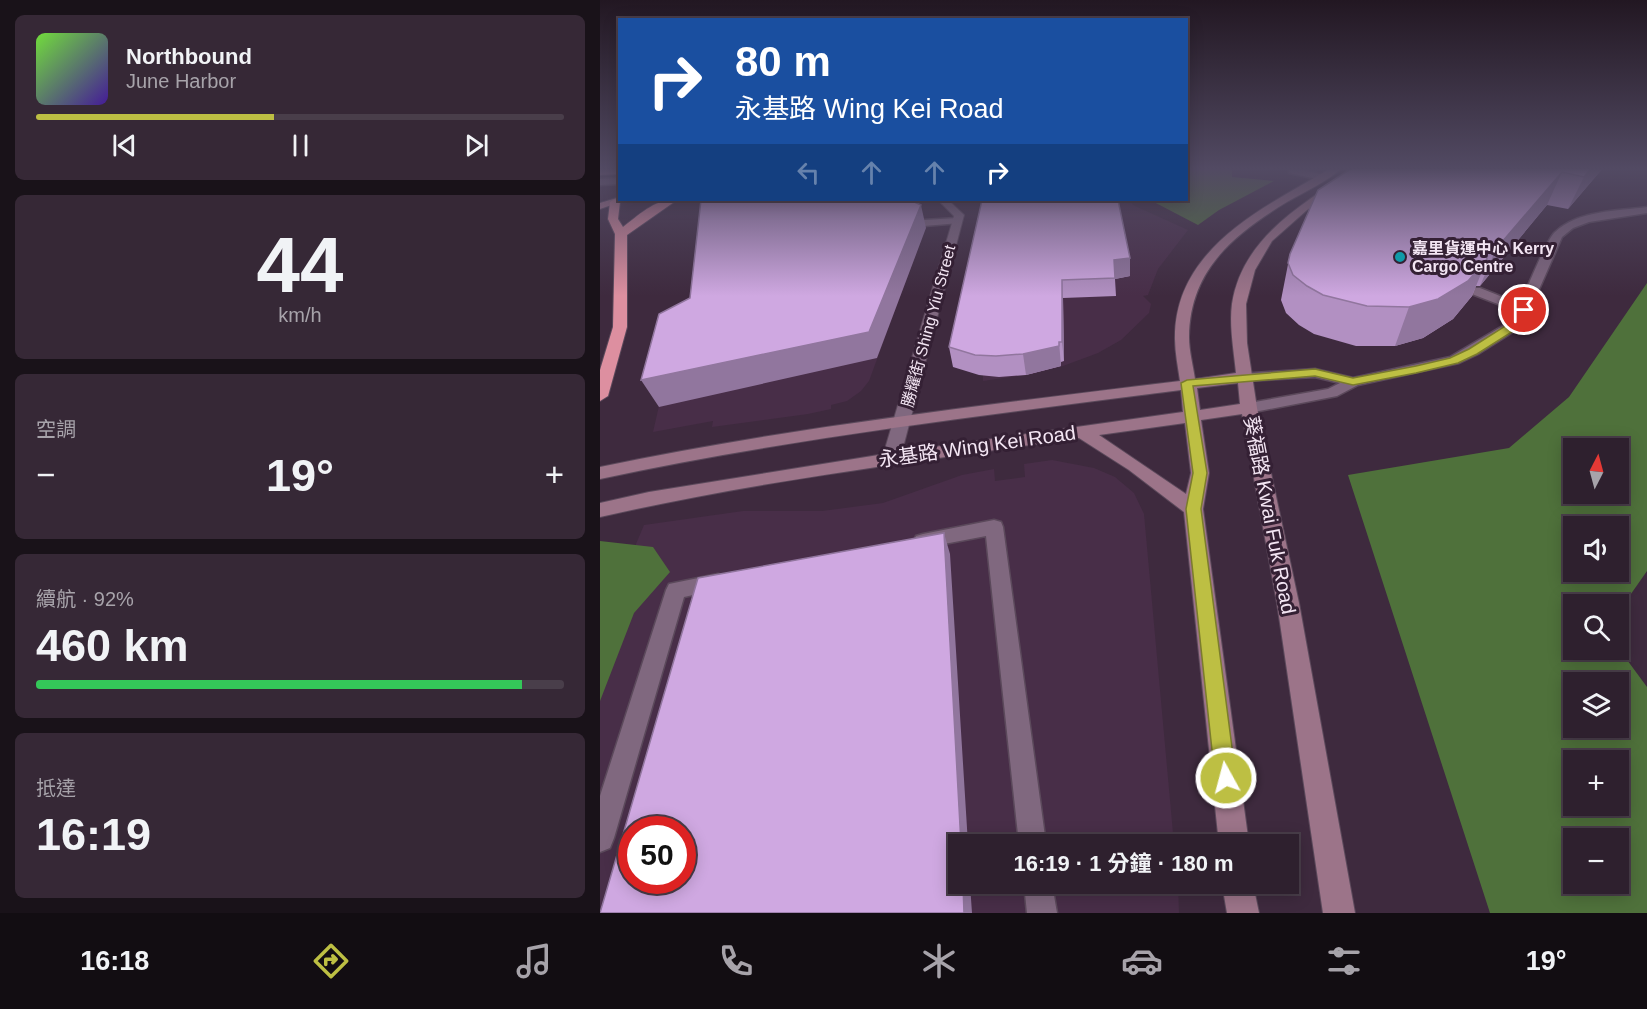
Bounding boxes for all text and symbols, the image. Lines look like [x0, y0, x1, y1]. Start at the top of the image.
text: 80 m [735, 38, 831, 85]
icon: right [636, 42, 714, 120]
text: Northbound [126, 44, 252, 69]
text: June Harbor [126, 70, 236, 92]
text: 永基路 Wing Kei Road [735, 94, 1004, 124]
icon: previous [108, 129, 141, 162]
icon: pause [284, 129, 317, 162]
icon: next [460, 129, 493, 162]
icon: left [792, 156, 825, 189]
icon: ahead [855, 156, 888, 189]
icon: ahead [918, 156, 951, 189]
icon: right [981, 156, 1014, 189]
text: 44 [257, 221, 343, 309]
place label: 嘉里貨運中心 Kerry Cargo Centre [1412, 239, 1554, 275]
street label: 勝耀街 Shing Yiu Street [899, 243, 958, 409]
marker: 嘉里貨運中心 Kerry Cargo Centre [1393, 250, 1407, 264]
pin [1498, 284, 1549, 335]
icon: arrive [1507, 293, 1540, 326]
text: km/h [278, 304, 322, 326]
street label: 葵福路 Kwai Fuk Road [1240, 414, 1300, 616]
text: 空調 [36, 418, 76, 440]
street label: 永基路 Wing Kei Road [877, 421, 1077, 471]
north arrow [1563, 438, 1629, 504]
map controls [1563, 438, 1629, 894]
text: 19° [266, 450, 334, 501]
text: − [36, 456, 55, 493]
text: + [545, 456, 564, 493]
button: sound [1563, 516, 1629, 582]
text: 續航 · 92% [36, 588, 134, 610]
button: search [1563, 594, 1629, 660]
text: 460 km [36, 620, 189, 671]
button: layers [1563, 672, 1629, 738]
position arrow [1194, 746, 1258, 810]
button: + [1563, 750, 1629, 816]
text: 抵達 [36, 777, 76, 799]
text: 16:19 [36, 809, 151, 860]
speed limit sign: 50 [618, 816, 696, 894]
button: − [1563, 828, 1629, 894]
text: 16:19 · 1 分鐘 · 180 m [1013, 851, 1234, 876]
icon: directions [310, 940, 352, 982]
icon: music [513, 940, 555, 982]
icon: phone [715, 940, 757, 982]
icon: climate [918, 940, 960, 982]
icon: car [1121, 940, 1163, 982]
icon: filters [1323, 940, 1365, 982]
text: 16:18 [80, 946, 149, 976]
text: 19° [1526, 946, 1567, 976]

